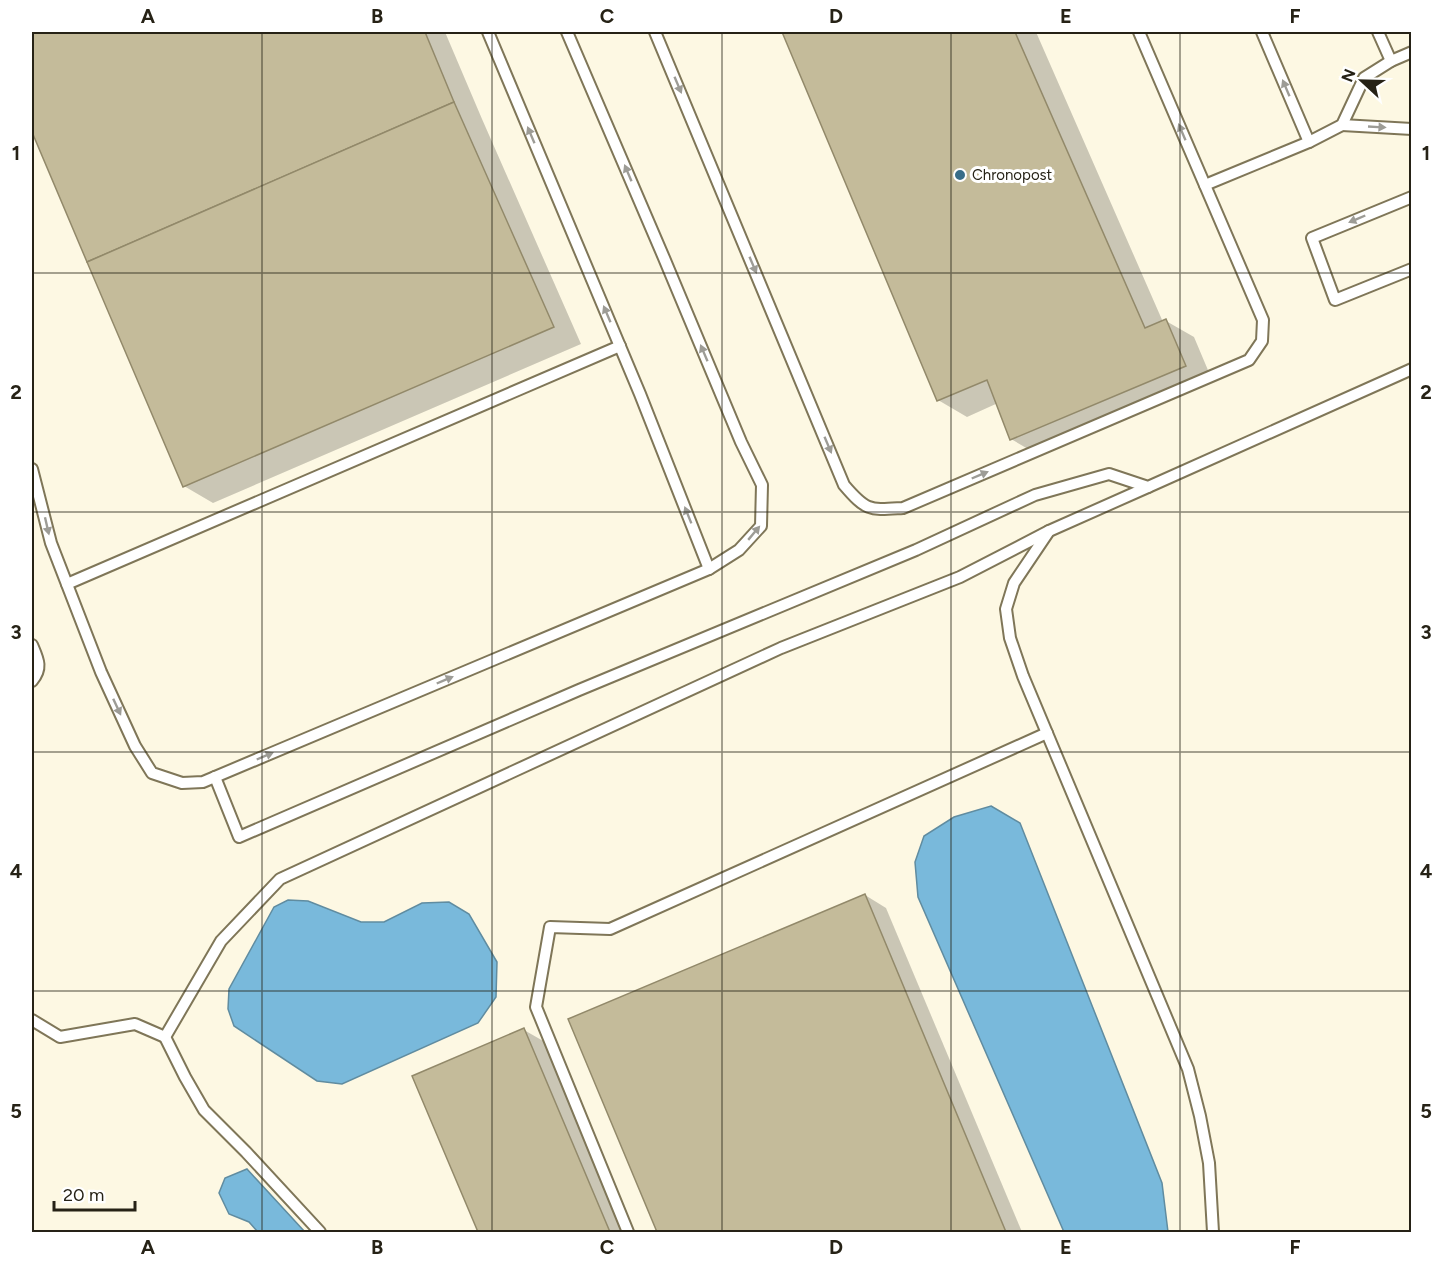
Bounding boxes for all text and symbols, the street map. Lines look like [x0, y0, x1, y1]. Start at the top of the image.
text: A [141, 4, 156, 28]
text: B [371, 4, 383, 28]
text: C [600, 4, 614, 28]
text: D [829, 4, 843, 28]
text: E [1060, 4, 1072, 28]
text: F [1289, 4, 1301, 28]
north arrow [1332, 51, 1392, 111]
text: N [1337, 66, 1360, 85]
one-way arrow [673, 77, 683, 95]
one-way arrow [1281, 78, 1291, 96]
one-way arrow [1177, 122, 1187, 140]
one-way arrow [1367, 122, 1386, 131]
one-way arrow [526, 125, 536, 143]
text: 1 [12, 141, 20, 165]
text: 1 [1422, 141, 1430, 165]
one-way arrow [623, 164, 633, 182]
place label: Chronopost [972, 166, 1053, 184]
marker: Chronopost [953, 168, 967, 182]
one-way arrow [1348, 214, 1366, 224]
one-way arrow [748, 257, 758, 275]
one-way arrow [602, 305, 612, 323]
one-way arrow [699, 344, 708, 362]
text: 2 [10, 380, 22, 404]
text: 2 [1420, 380, 1432, 404]
one-way arrow [823, 437, 833, 455]
one-way arrow [971, 470, 989, 479]
one-way arrow [682, 505, 692, 523]
one-way arrow [42, 517, 52, 535]
one-way arrow [747, 526, 760, 541]
text: 3 [10, 620, 22, 644]
text: 3 [1420, 620, 1432, 644]
one-way arrow [436, 675, 454, 684]
one-way arrow [113, 699, 122, 716]
one-way arrow [257, 751, 274, 760]
text: 4 [10, 859, 23, 883]
text: 4 [1420, 859, 1433, 883]
text: 5 [10, 1099, 22, 1123]
text: 5 [1420, 1099, 1432, 1123]
scale bar [54, 1174, 135, 1212]
text: 20 m [63, 1184, 104, 1206]
text: A [141, 1235, 156, 1259]
text: B [371, 1235, 383, 1259]
text: C [600, 1235, 614, 1259]
text: D [829, 1235, 843, 1259]
text: E [1060, 1235, 1072, 1259]
text: F [1289, 1235, 1301, 1259]

